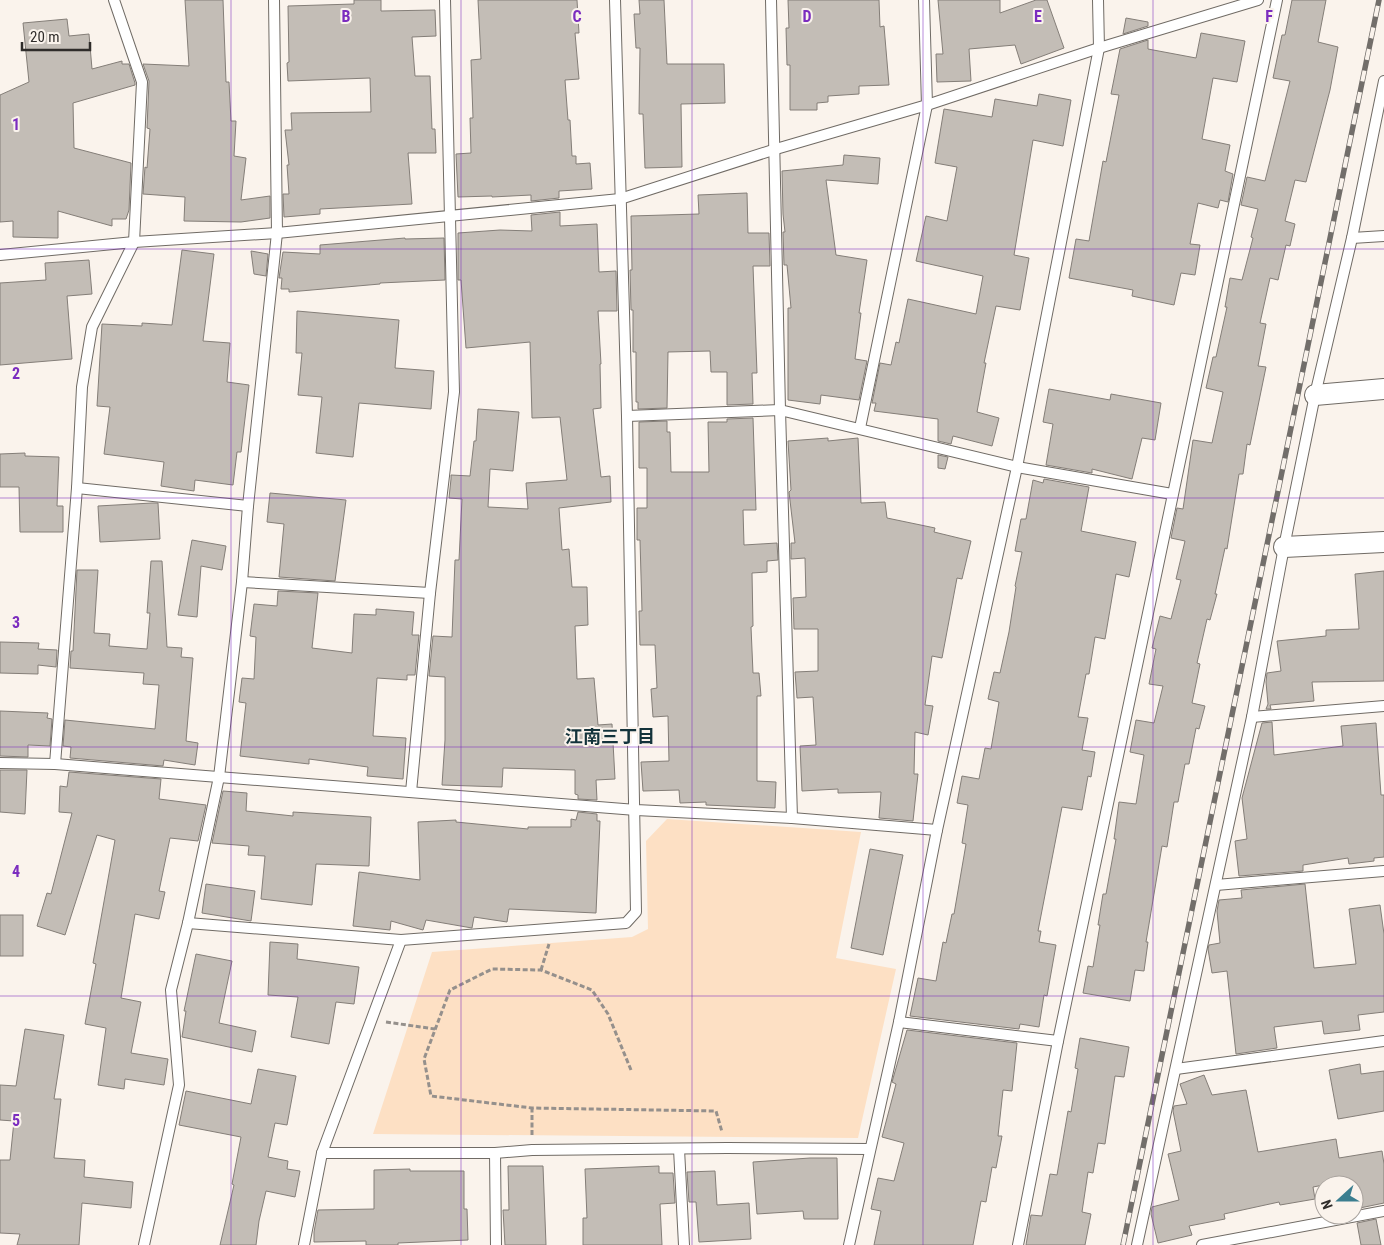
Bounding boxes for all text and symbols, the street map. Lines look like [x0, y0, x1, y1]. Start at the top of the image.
text: B [342, 7, 351, 26]
text: C [572, 7, 582, 26]
text: D [802, 7, 812, 26]
text: E [1034, 7, 1042, 26]
text: F [1265, 7, 1273, 26]
scale bar [22, 20, 90, 52]
text: 20 m [30, 28, 60, 46]
text: 1 [12, 115, 20, 134]
text: 2 [12, 364, 20, 383]
text: 3 [12, 613, 20, 632]
district label: 江南三丁目 [565, 726, 655, 747]
text: 4 [12, 862, 20, 881]
text: 5 [12, 1111, 20, 1130]
north arrow [1314, 1175, 1364, 1225]
text: N [1318, 1198, 1336, 1212]

